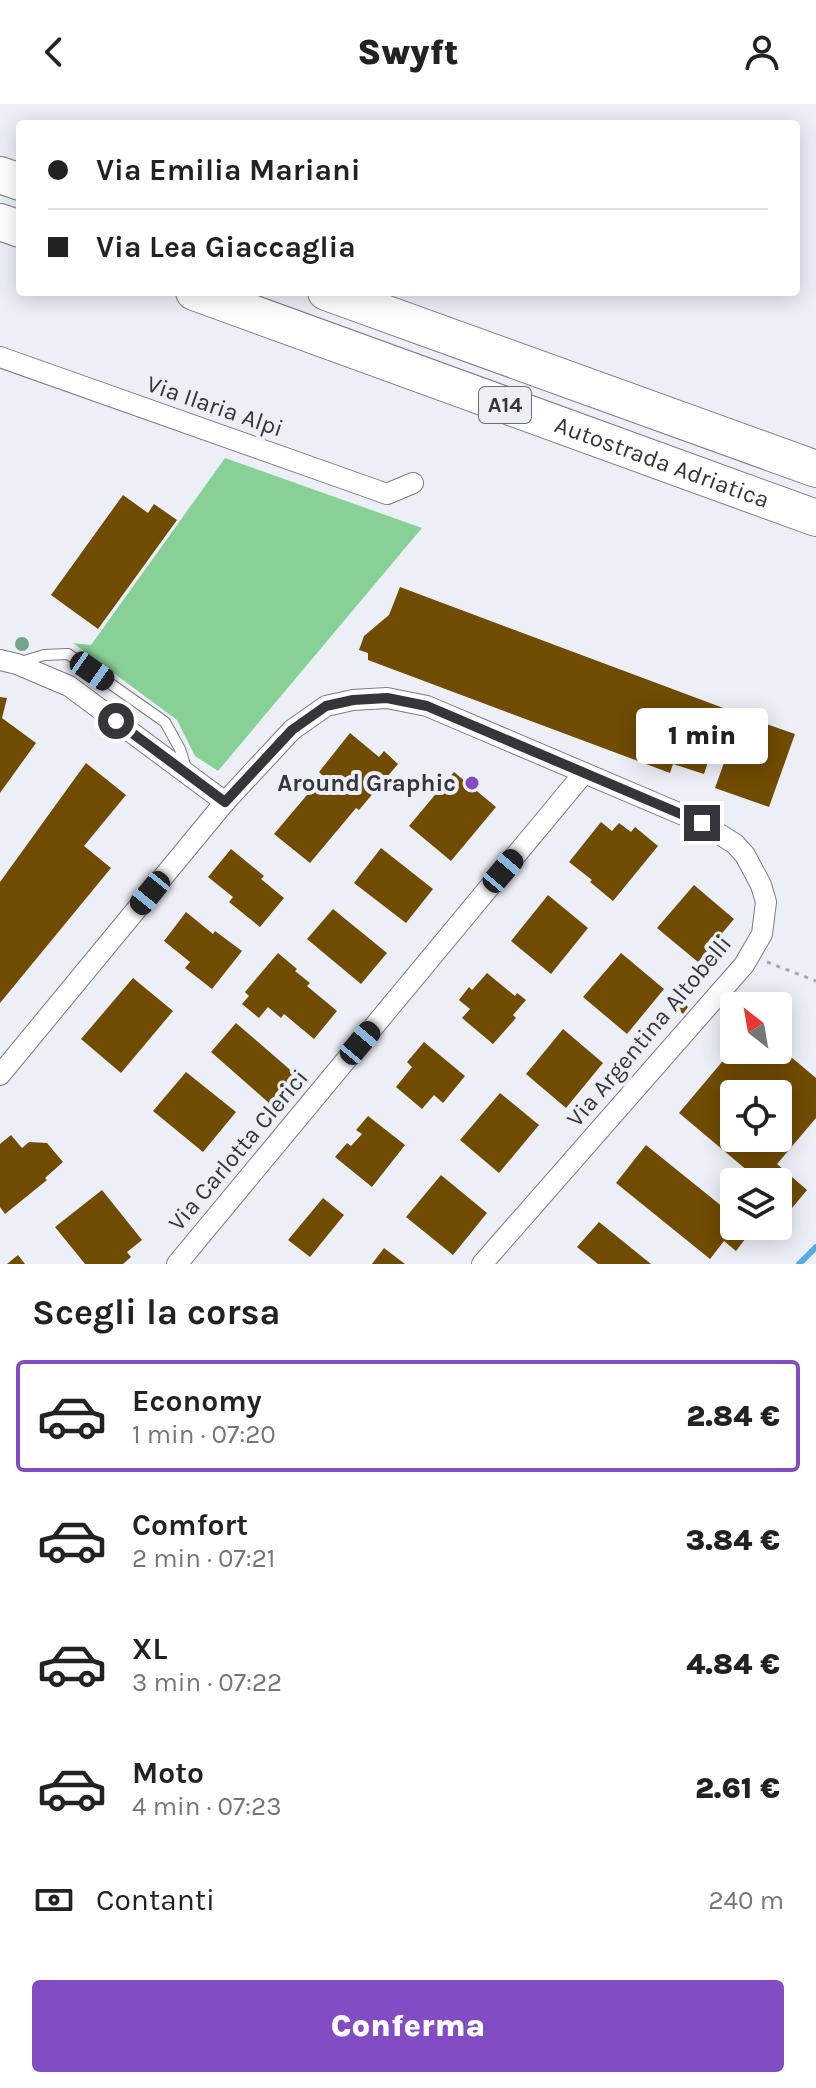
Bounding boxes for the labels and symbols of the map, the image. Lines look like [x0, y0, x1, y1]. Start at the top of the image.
street label: Via Ilaria Alpi [143, 370, 287, 442]
road number: A14 [479, 387, 531, 423]
street label: Autostrada Adriatica [551, 410, 773, 514]
car [65, 647, 119, 695]
route start [98, 703, 134, 739]
callout: 1 min [636, 707, 768, 763]
place label: Around Graphic [277, 769, 456, 797]
marker: Around Graphic [463, 774, 481, 792]
route end [684, 805, 720, 841]
car [478, 845, 528, 897]
car [126, 867, 174, 919]
street label: Via Argentina Altobelli [561, 930, 737, 1132]
north arrow [720, 992, 792, 1064]
car [335, 1017, 385, 1069]
street label: Via Carlotta Clerici [162, 1064, 314, 1236]

